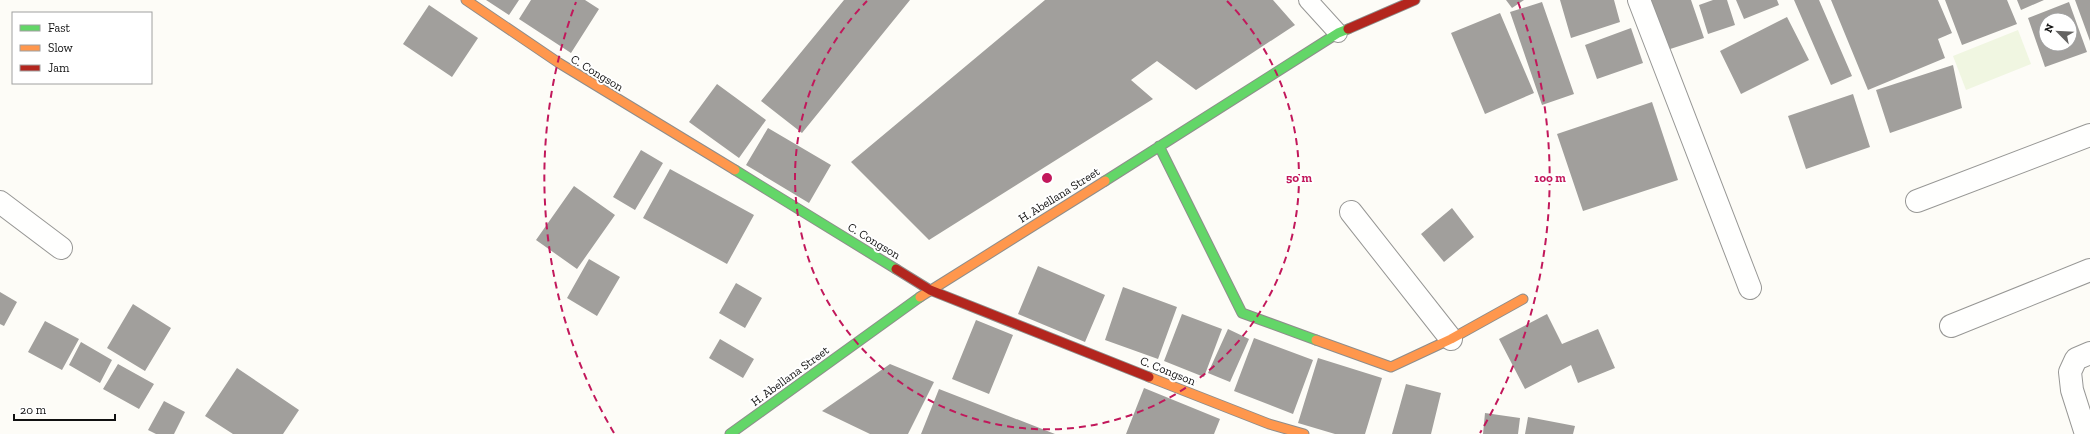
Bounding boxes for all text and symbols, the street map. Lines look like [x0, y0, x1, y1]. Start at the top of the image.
legend [12, 12, 152, 84]
north arrow [2038, 12, 2078, 52]
text: Fast [48, 21, 71, 35]
text: N [2042, 21, 2057, 35]
text: Slow [48, 41, 74, 55]
street label: C. Congson [568, 52, 626, 94]
text: Jam [48, 61, 70, 75]
street label: H. Abellana Street [1016, 164, 1103, 226]
centre of rings [1040, 171, 1054, 185]
text: 50 m [1286, 171, 1312, 185]
text: 100 m [1534, 171, 1566, 185]
street label: C. Congson [845, 220, 903, 262]
street label: H. Abellana Street [748, 343, 832, 409]
street label: C. Congson [1138, 354, 1198, 389]
scale bar [14, 396, 115, 422]
text: 20 m [20, 403, 47, 417]

